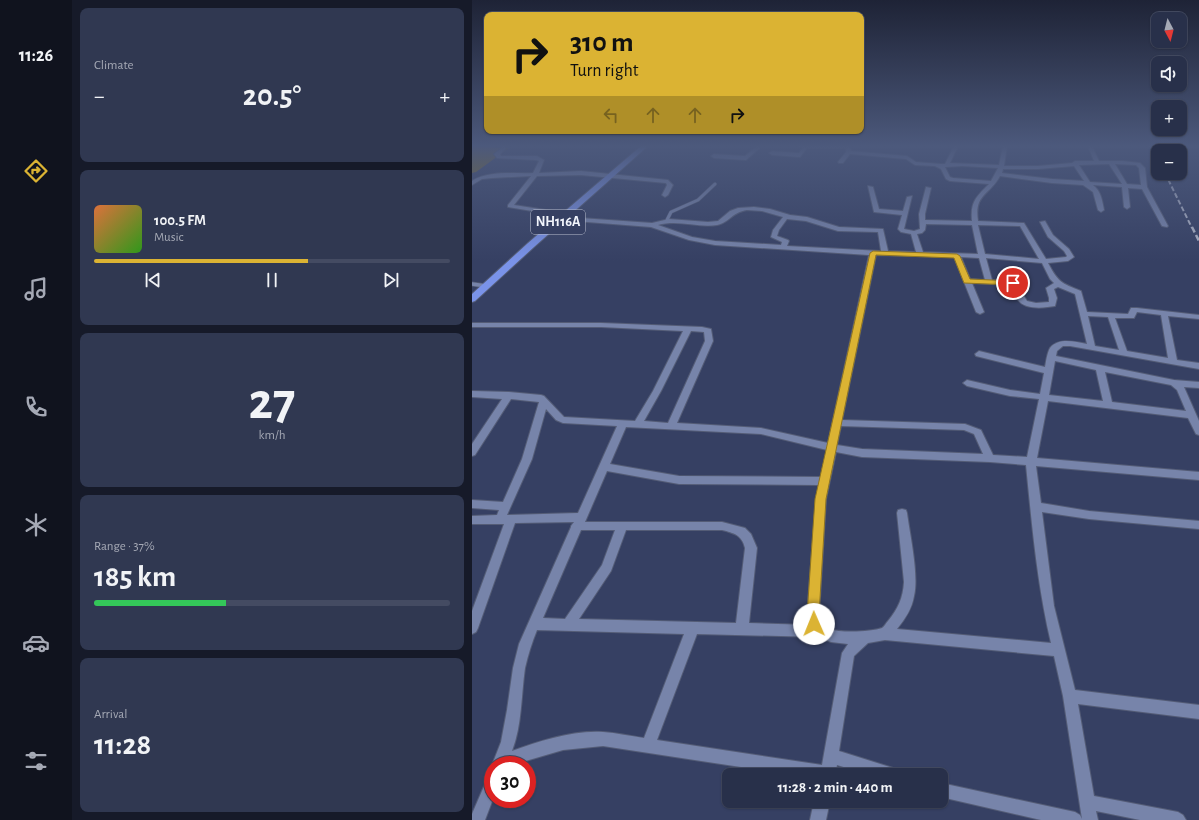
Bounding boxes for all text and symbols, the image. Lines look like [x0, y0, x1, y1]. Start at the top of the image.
north arrow [1151, 12, 1187, 48]
map controls [1151, 12, 1187, 180]
icon: right [504, 28, 556, 80]
text: 310 m [570, 29, 634, 57]
text: 11:26 [19, 47, 53, 65]
button: sound [1151, 56, 1187, 92]
text: Climate [94, 59, 133, 72]
text: Turn right [570, 62, 639, 80]
text: 20.5° [243, 81, 301, 111]
text: − [94, 85, 105, 107]
text: + [439, 85, 450, 107]
button: + [1151, 100, 1187, 136]
icon: left [600, 104, 622, 126]
icon: ahead [642, 104, 664, 126]
icon: ahead [684, 104, 706, 126]
icon: right [726, 104, 748, 126]
button: − [1151, 144, 1187, 180]
icon: directions [22, 157, 50, 185]
road number: NH116A [531, 210, 585, 234]
text: 100.5 FM [154, 213, 206, 228]
text: Music [154, 231, 184, 244]
pin [996, 266, 1030, 300]
icon: previous [142, 269, 164, 291]
icon: pause [261, 269, 283, 291]
icon: next [380, 269, 402, 291]
icon: arrive [1002, 272, 1024, 294]
icon: music [22, 275, 50, 303]
text: 27 [249, 376, 295, 428]
icon: phone [22, 393, 50, 421]
text: km/h [259, 429, 285, 442]
icon: climate [22, 511, 50, 539]
text: Range · 37% [94, 540, 155, 553]
text: 185 km [94, 562, 176, 592]
position arrow [793, 603, 835, 645]
icon: car [22, 629, 50, 657]
text: Arrival [94, 708, 127, 721]
text: 11:28 [94, 730, 151, 760]
icon: filters [22, 747, 50, 775]
speed limit sign: 30 [484, 756, 536, 808]
text: 11:28 · 2 min · 440 m [777, 780, 893, 795]

